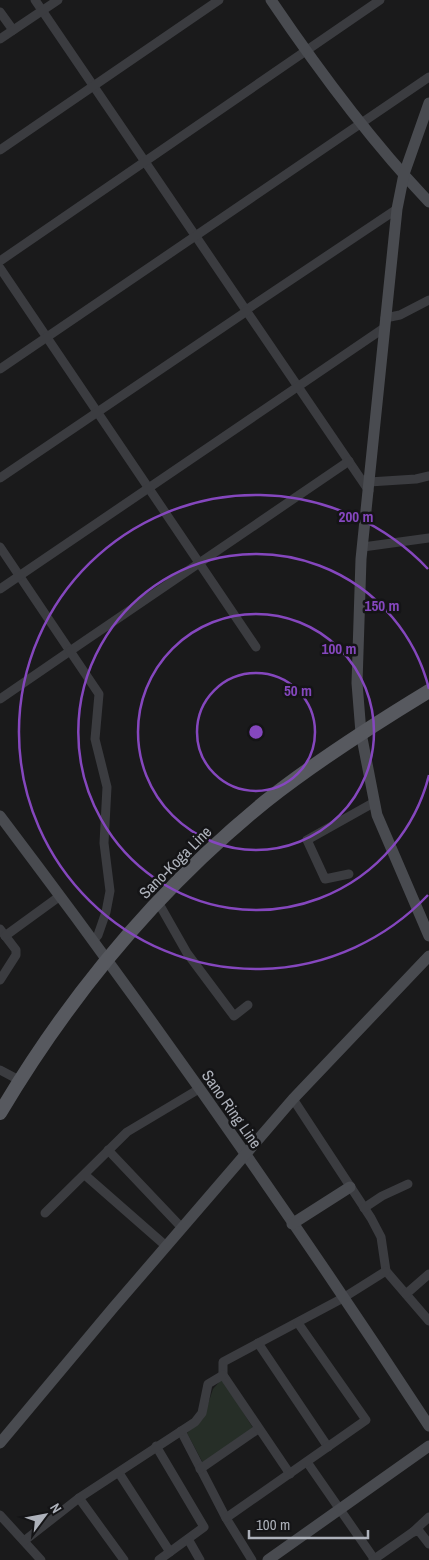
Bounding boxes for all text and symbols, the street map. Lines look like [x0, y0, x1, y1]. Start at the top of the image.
text: 200 m [339, 506, 373, 527]
text: 150 m [365, 595, 399, 616]
text: 100 m [322, 638, 356, 659]
text: 50 m [284, 680, 312, 701]
centre of rings [247, 723, 265, 741]
street label: Sano-Koga Line [134, 821, 216, 903]
street label: Sano Ring Line [197, 1065, 267, 1153]
north arrow [20, 1490, 70, 1540]
text: N [46, 1500, 66, 1516]
scale bar [249, 1508, 368, 1540]
text: 100 m [256, 1514, 290, 1535]

